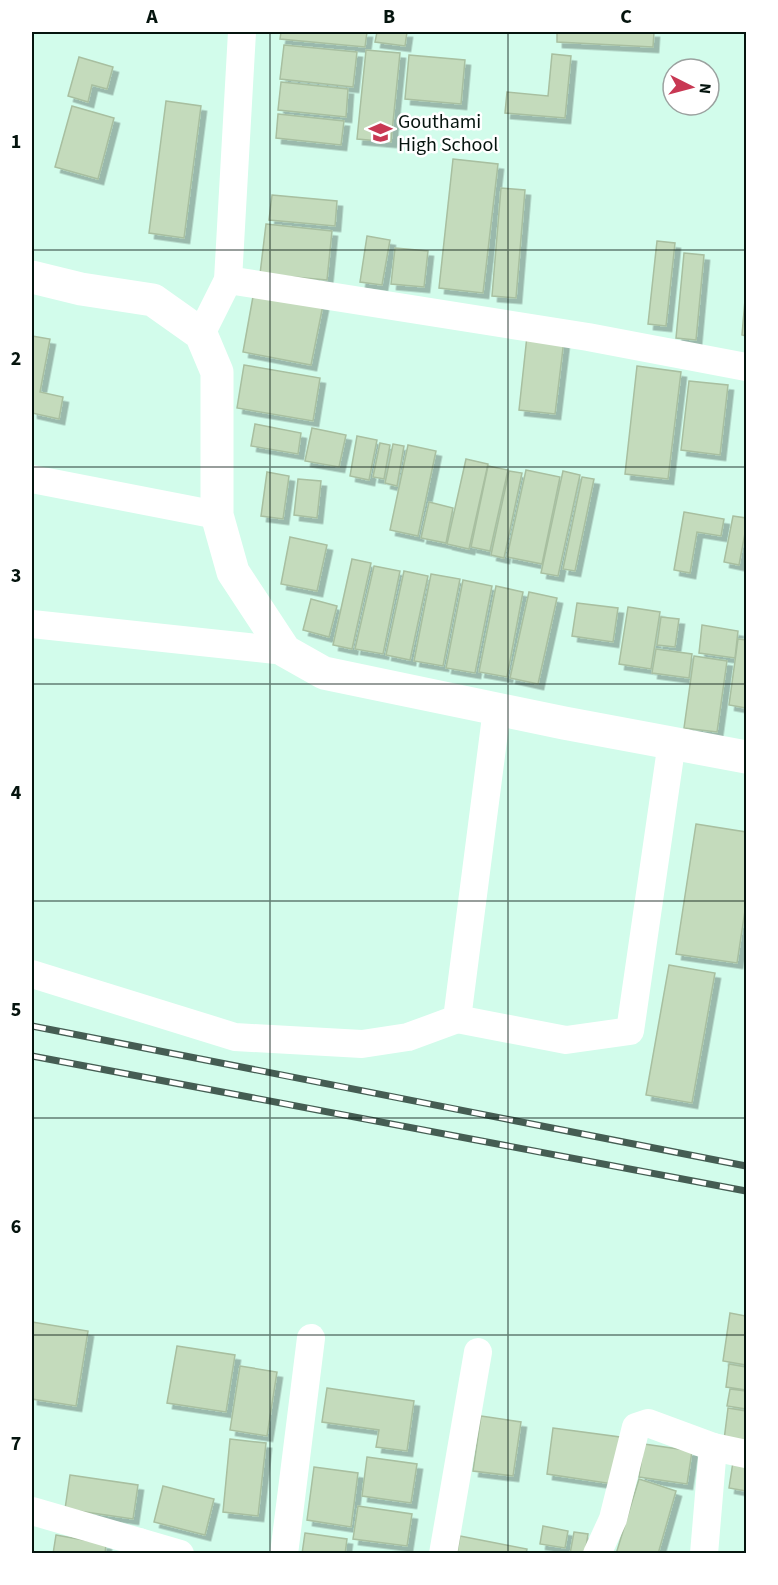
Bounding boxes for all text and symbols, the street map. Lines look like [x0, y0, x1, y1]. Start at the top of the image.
text: A [145, 3, 158, 31]
text: B [383, 3, 395, 31]
text: C [620, 3, 632, 31]
north arrow [661, 57, 721, 117]
text: N [693, 82, 716, 95]
place label: Gouthami High School [398, 108, 498, 159]
school or university icon: Gouthami High School [367, 120, 393, 146]
text: 1 [11, 128, 21, 156]
text: 2 [11, 345, 21, 373]
text: 3 [11, 562, 21, 590]
text: 4 [11, 779, 22, 807]
text: 5 [11, 996, 21, 1024]
text: 6 [11, 1213, 21, 1241]
text: 7 [11, 1430, 21, 1458]

